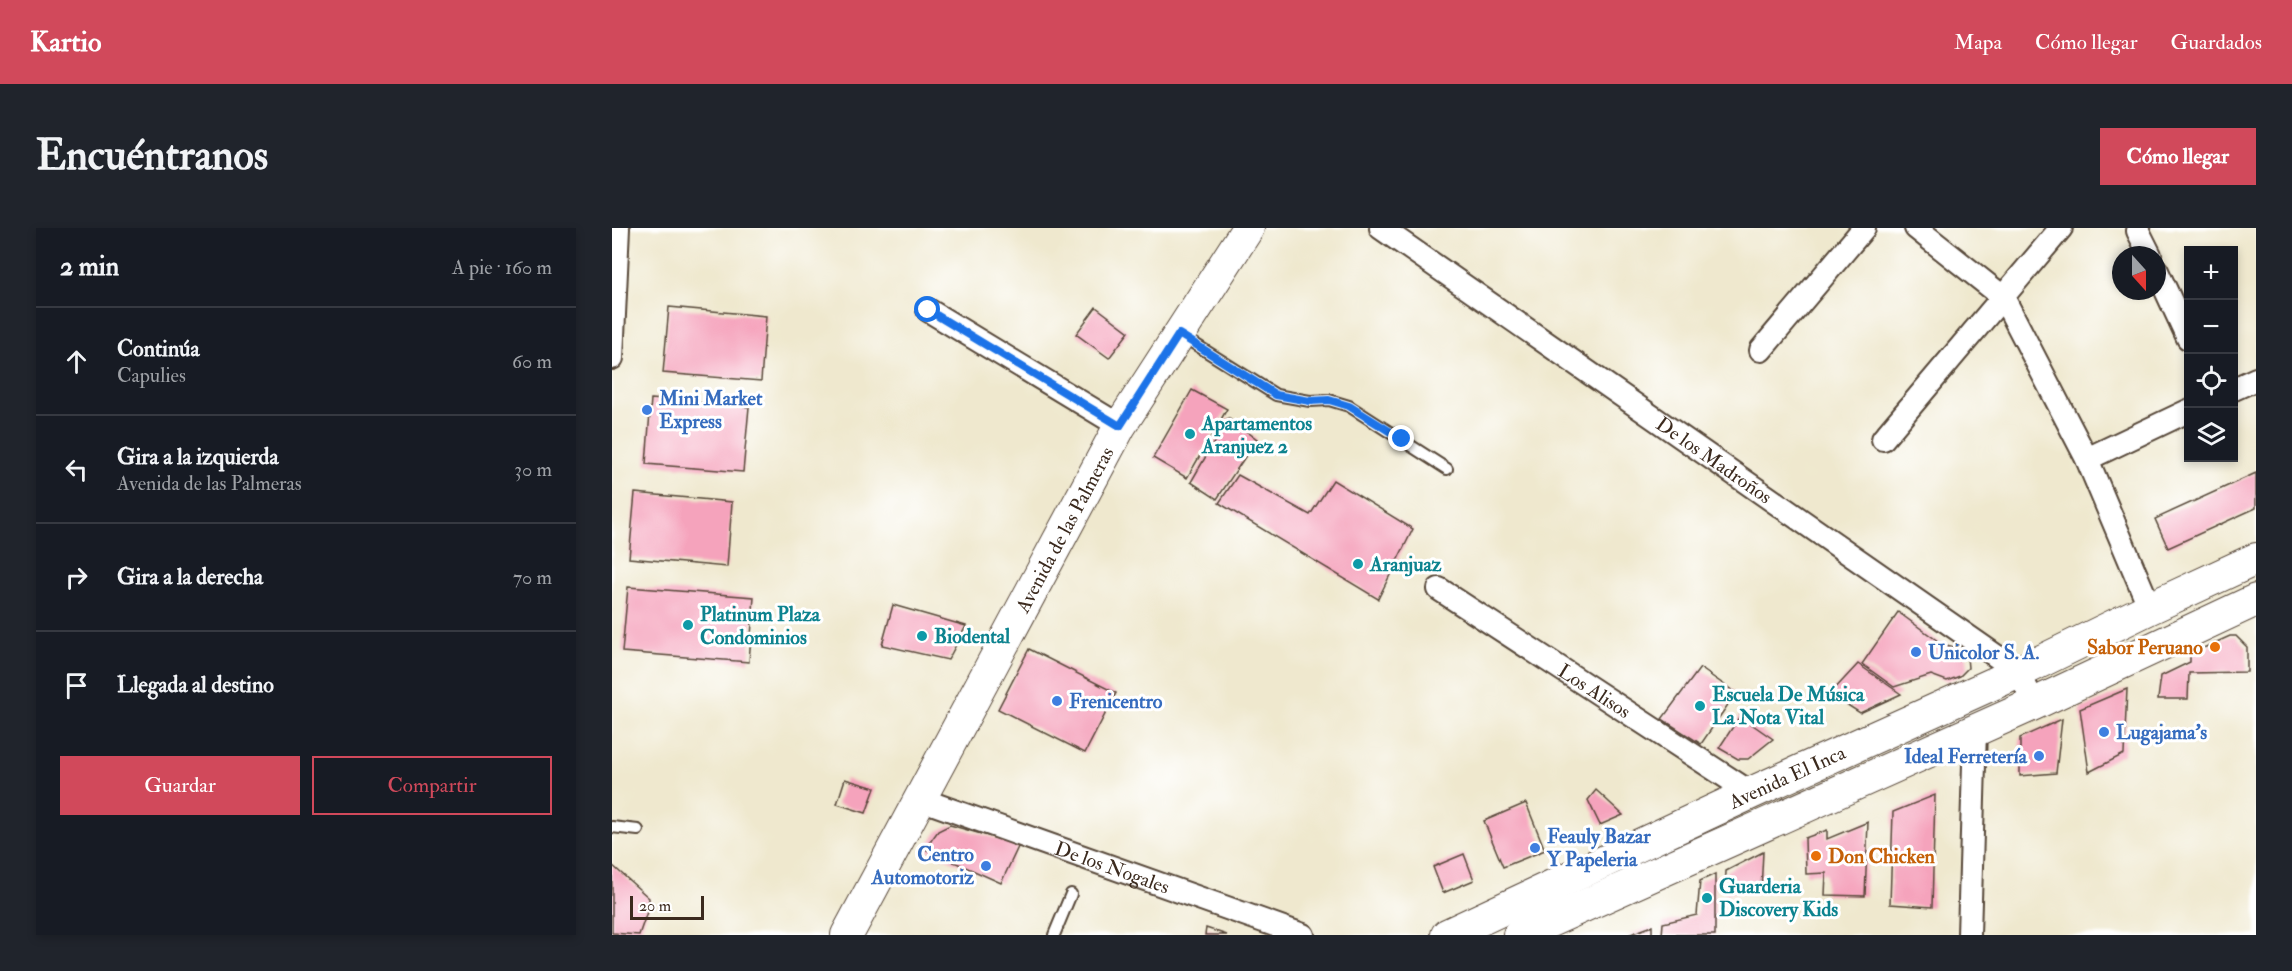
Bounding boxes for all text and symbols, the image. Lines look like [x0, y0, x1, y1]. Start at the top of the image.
text: Kartio [30, 25, 101, 60]
text: Mapa [1954, 29, 2002, 56]
text: Cómo llegar [2035, 29, 2138, 56]
text: Guardados [2171, 29, 2262, 56]
button: Cómo llegar [2100, 128, 2256, 185]
text: Encuéntranos [36, 130, 268, 182]
north arrow [2112, 246, 2166, 300]
map controls [2184, 246, 2238, 462]
button: + [2184, 246, 2238, 300]
text: 2 min [60, 251, 119, 283]
text: A pie · 160 m [452, 255, 552, 280]
route start [914, 296, 940, 322]
button: − [2184, 300, 2238, 354]
text: Continúa [117, 335, 200, 363]
icon: ahead [60, 345, 93, 378]
text: 60 m [512, 349, 552, 374]
button: locate [2184, 354, 2238, 408]
text: Capulies [117, 363, 186, 388]
place label: Mini Market Express [658, 386, 763, 435]
marker: Mini Market Express [640, 403, 654, 417]
button: layers [2184, 408, 2238, 462]
place label: Apartamentos Aranjuez 2 [1201, 411, 1312, 459]
street label: De los Madroños [1651, 411, 1777, 509]
route end [1388, 425, 1414, 451]
marker: Apartamentos Aranjuez 2 [1183, 427, 1197, 441]
street label: Avenida de las Palmeras [1009, 442, 1119, 618]
text: Gira a la izquierda [117, 443, 278, 471]
icon: left [60, 453, 93, 486]
text: 30 m [514, 457, 552, 482]
text: Avenida de las Palmeras [117, 471, 302, 496]
place label: Aranjuaz [1369, 552, 1442, 577]
marker: Aranjuaz [1351, 557, 1365, 571]
icon: right [60, 561, 93, 594]
text: Gira a la derecha [117, 563, 263, 591]
text: 70 m [513, 565, 552, 590]
place label: Platinum Plaza Condominios [700, 602, 821, 650]
marker: Platinum Plaza Condominios [681, 618, 695, 632]
place label: Biodental [934, 624, 1011, 649]
marker: Biodental [915, 629, 929, 643]
place label: Sabor Peruano [2087, 635, 2203, 660]
place label: Unicolor S. A. [1928, 640, 2039, 665]
marker: Sabor Peruano [2208, 640, 2222, 654]
marker: Unicolor S. A. [1909, 645, 1923, 659]
street label: Los Alisos [1554, 658, 1636, 724]
icon: arrive [60, 669, 93, 702]
text: Llegada al destino [117, 671, 274, 699]
place label: Escuela De Música La Nota Vital [1712, 682, 1865, 730]
place label: Frenicentro [1069, 689, 1163, 714]
marker: Frenicentro [1050, 694, 1064, 708]
marker: Escuela De Música La Nota Vital [1693, 699, 1707, 713]
place label: Lugajama's [2116, 720, 2207, 746]
marker: Lugajama's [2097, 725, 2111, 739]
street label: Avenida El Inca [1724, 739, 1850, 815]
place label: Ideal Ferretería [1904, 744, 2028, 769]
marker: Ideal Ferretería [2032, 749, 2046, 763]
button: Guardar [60, 756, 300, 815]
button: Compartir [312, 756, 552, 815]
place label: Feauly Bazar Y Papeleria [1546, 824, 1651, 873]
street label: De los Nogales [1051, 835, 1173, 899]
marker: Feauly Bazar Y Papeleria [1528, 841, 1542, 855]
place label: Centro Automotoriz [870, 842, 974, 890]
place label: Don Chicken [1828, 844, 1935, 869]
marker: Don Chicken [1809, 849, 1823, 863]
marker: Centro Automotoriz [979, 859, 993, 873]
place label: Guarderia Discovery Kids [1719, 874, 1838, 923]
marker: Guarderia Discovery Kids [1700, 891, 1714, 905]
scale bar [630, 893, 704, 920]
text: 20 m [639, 896, 671, 916]

